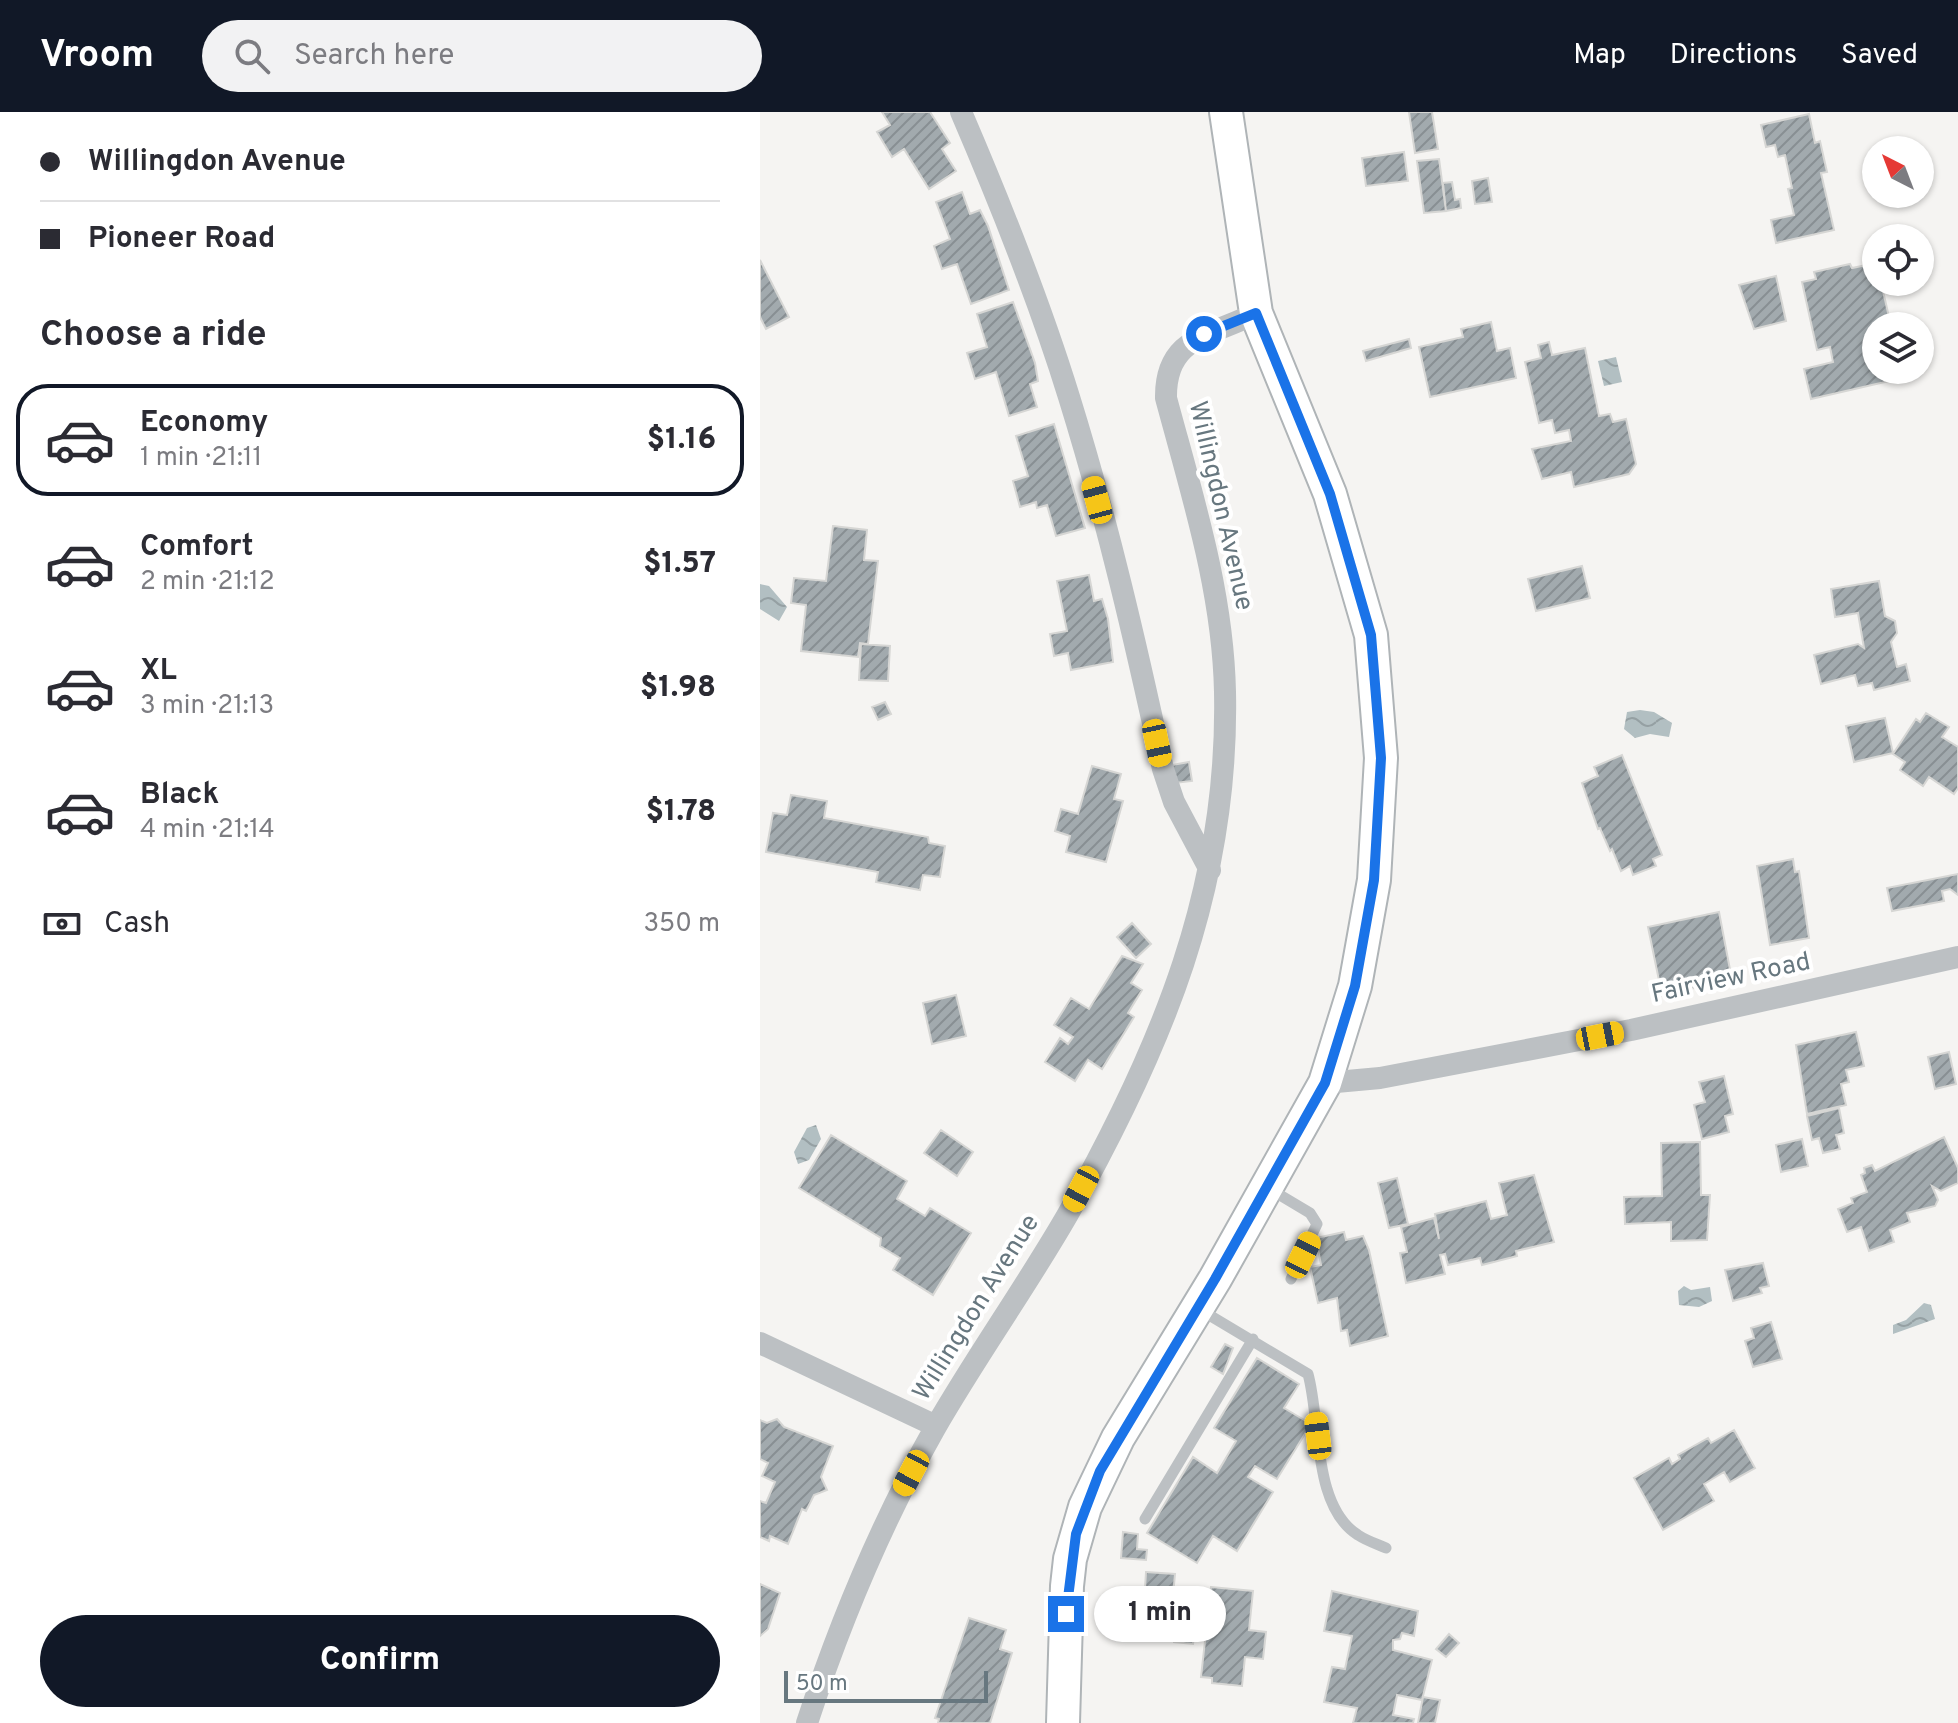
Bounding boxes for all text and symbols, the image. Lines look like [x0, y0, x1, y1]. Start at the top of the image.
search box [202, 20, 762, 92]
text: Vroom [40, 32, 154, 81]
icon: search [230, 34, 274, 78]
text: Search here [294, 38, 454, 75]
text: Map [1573, 38, 1626, 74]
text: Directions [1670, 38, 1797, 74]
text: Saved [1841, 38, 1918, 74]
north arrow [1862, 136, 1934, 208]
map controls [1862, 136, 1934, 384]
text: Willingdon Avenue [88, 144, 346, 181]
text: Pioneer Road [88, 221, 275, 258]
button: locate [1862, 224, 1934, 296]
button: layers [1862, 312, 1934, 384]
text: Choose a ride [40, 313, 266, 359]
route start [1186, 316, 1222, 352]
street label: Willingdon Avenue [1180, 398, 1260, 614]
icon: car [44, 404, 116, 476]
text: Economy [140, 405, 268, 442]
text: $1.16 [647, 422, 716, 459]
text: 1 min · 21:11 [140, 442, 262, 475]
car [1079, 474, 1115, 526]
icon: car [44, 528, 116, 600]
text: Comfort [140, 529, 253, 566]
text: $1.57 [643, 546, 716, 583]
text: 2 min · 21:12 [140, 566, 275, 599]
icon: car [44, 652, 116, 724]
text: XL [140, 653, 177, 690]
text: $1.98 [640, 670, 716, 707]
text: 3 min · 21:13 [140, 690, 274, 723]
car [1140, 717, 1174, 769]
icon: car [44, 776, 116, 848]
text: Black [140, 777, 219, 814]
text: $1.78 [646, 794, 716, 831]
text: 4 min · 21:14 [140, 814, 275, 847]
icon: cash [40, 902, 84, 946]
text: Cash [104, 906, 170, 943]
text: 350 m [643, 908, 720, 941]
street label: Fairview Road [1648, 946, 1814, 1012]
car [1574, 1020, 1626, 1052]
car [1059, 1162, 1103, 1216]
street label: Willingdon Avenue [906, 1209, 1048, 1407]
car [1282, 1228, 1324, 1282]
car [1303, 1411, 1333, 1461]
car [889, 1446, 933, 1500]
callout: 1 min [1094, 1586, 1226, 1642]
route end [1048, 1596, 1084, 1632]
text: 1 min [1128, 1597, 1192, 1630]
button: Confirm [40, 1615, 720, 1707]
scale bar [784, 1667, 988, 1703]
text: 50 m [796, 1671, 848, 1698]

